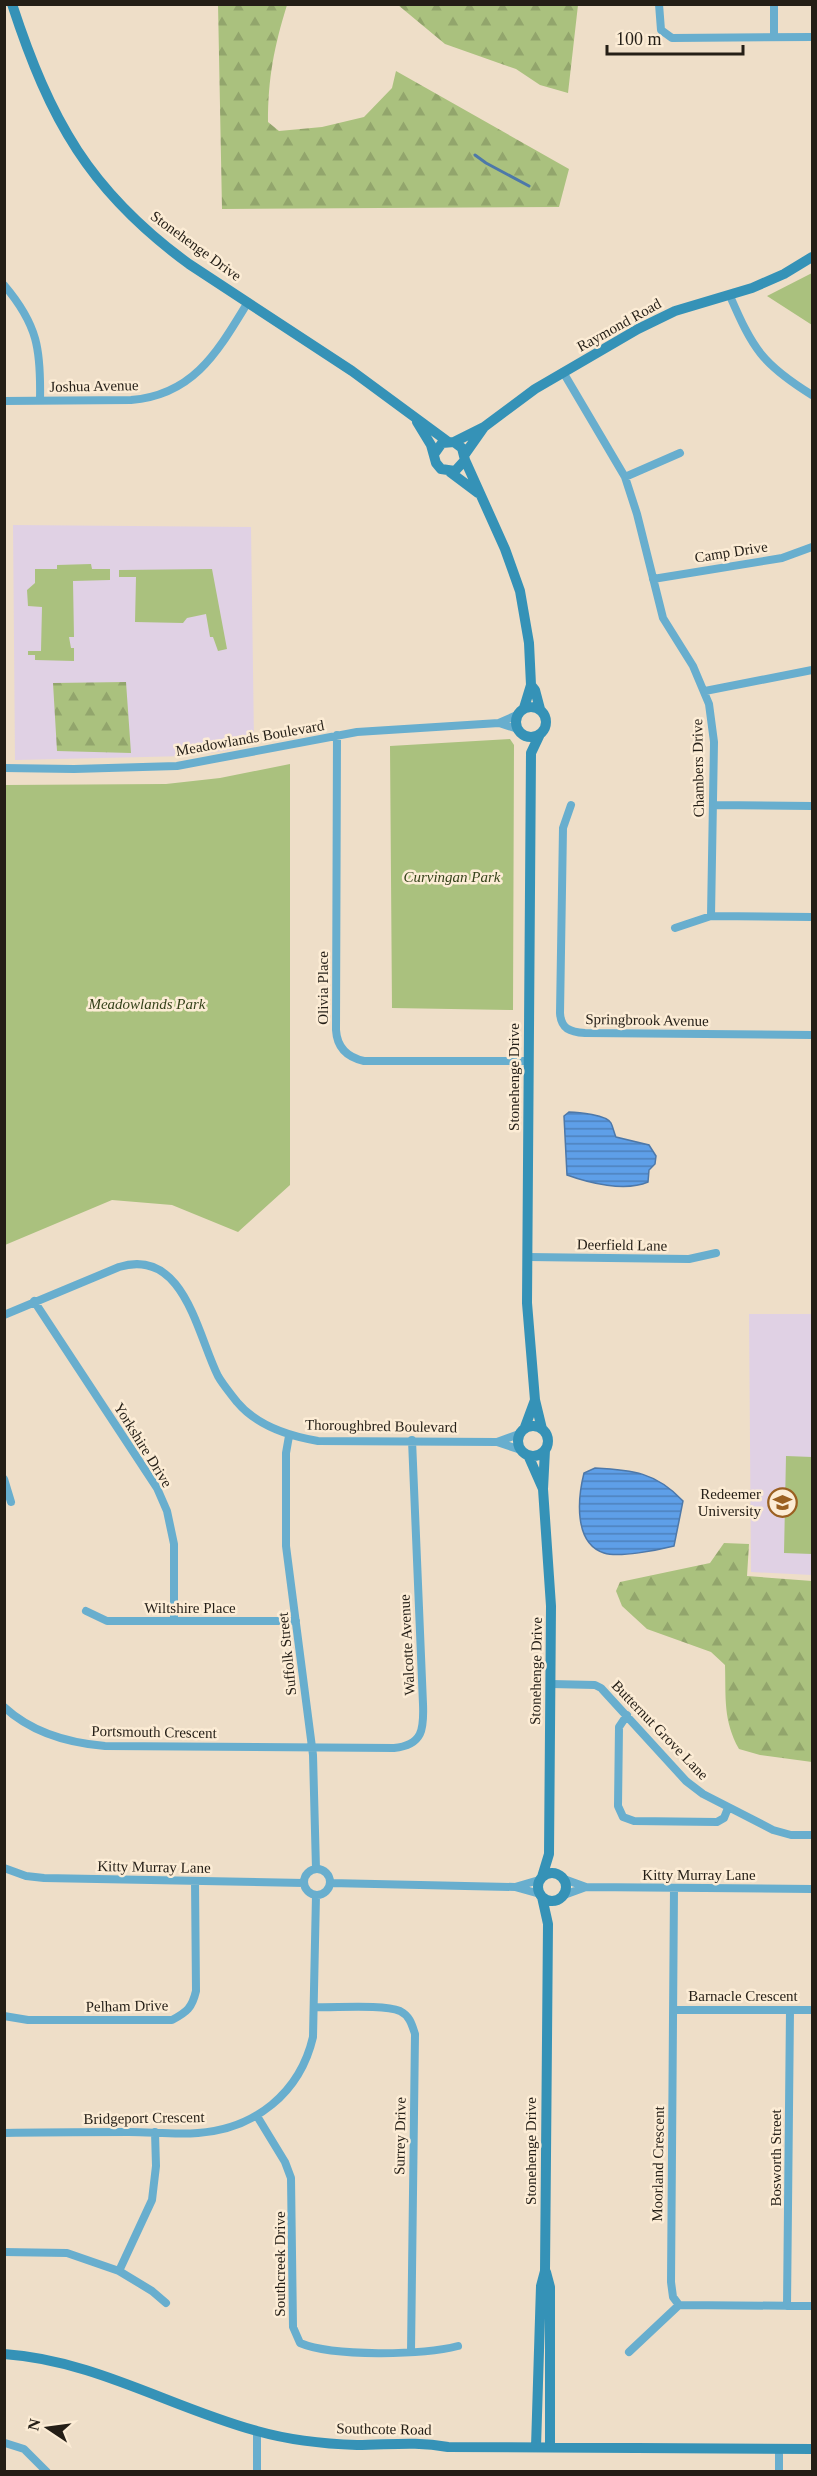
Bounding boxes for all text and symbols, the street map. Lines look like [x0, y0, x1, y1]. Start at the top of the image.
scale bar [607, 18, 744, 56]
text: 100 m [616, 29, 662, 49]
street label: Stonehenge Drive [148, 208, 245, 284]
street label: Raymond Road [574, 295, 664, 355]
street label: Joshua Avenue [49, 377, 139, 395]
street label: Camp Drive [693, 538, 769, 566]
street label: Meadowlands Boulevard [175, 717, 326, 759]
street label: Chambers Drive [689, 718, 707, 817]
park label: Curvingan Park [403, 869, 501, 885]
street label: Olivia Place [315, 951, 331, 1025]
park label: Meadowlands Park [87, 996, 206, 1012]
street label: Springbrook Avenue [585, 1011, 709, 1029]
street label: Stonehenge Drive [506, 1023, 522, 1131]
street label: Deerfield Lane [577, 1236, 668, 1254]
street label: Yorkshire Drive [111, 1400, 176, 1490]
street label: Thoroughbred Boulevard [305, 1417, 458, 1435]
place label: Redeemer University [698, 1486, 761, 1519]
school or university icon: Redeemer University [766, 1487, 798, 1519]
street label: Walcotte Avenue [396, 1594, 418, 1696]
street label: Wiltshire Place [144, 1600, 236, 1616]
street label: Suffolk Street [275, 1611, 299, 1696]
street label: Stonehenge Drive [527, 1617, 545, 1725]
street label: Butternut Grove Lane [609, 1677, 712, 1783]
street label: Portsmouth Crescent [91, 1723, 218, 1741]
street label: Kitty Murray Lane [97, 1858, 211, 1876]
street label: Kitty Murray Lane [642, 1867, 756, 1883]
street label: Barnacle Crescent [688, 1988, 799, 2004]
street label: Pelham Drive [85, 1997, 169, 2015]
street label: Surrey Drive [391, 2097, 409, 2175]
street label: Stonehenge Drive [523, 2097, 539, 2205]
street label: Moorland Crescent [649, 2105, 667, 2222]
street label: Bridgeport Crescent [83, 2109, 206, 2127]
street label: Bosworth Street [768, 2109, 784, 2207]
street label: Southcreek Drive [272, 2211, 288, 2317]
north arrow [18, 2398, 78, 2458]
text: N [24, 2417, 44, 2432]
street label: Southcote Road [336, 2420, 432, 2438]

